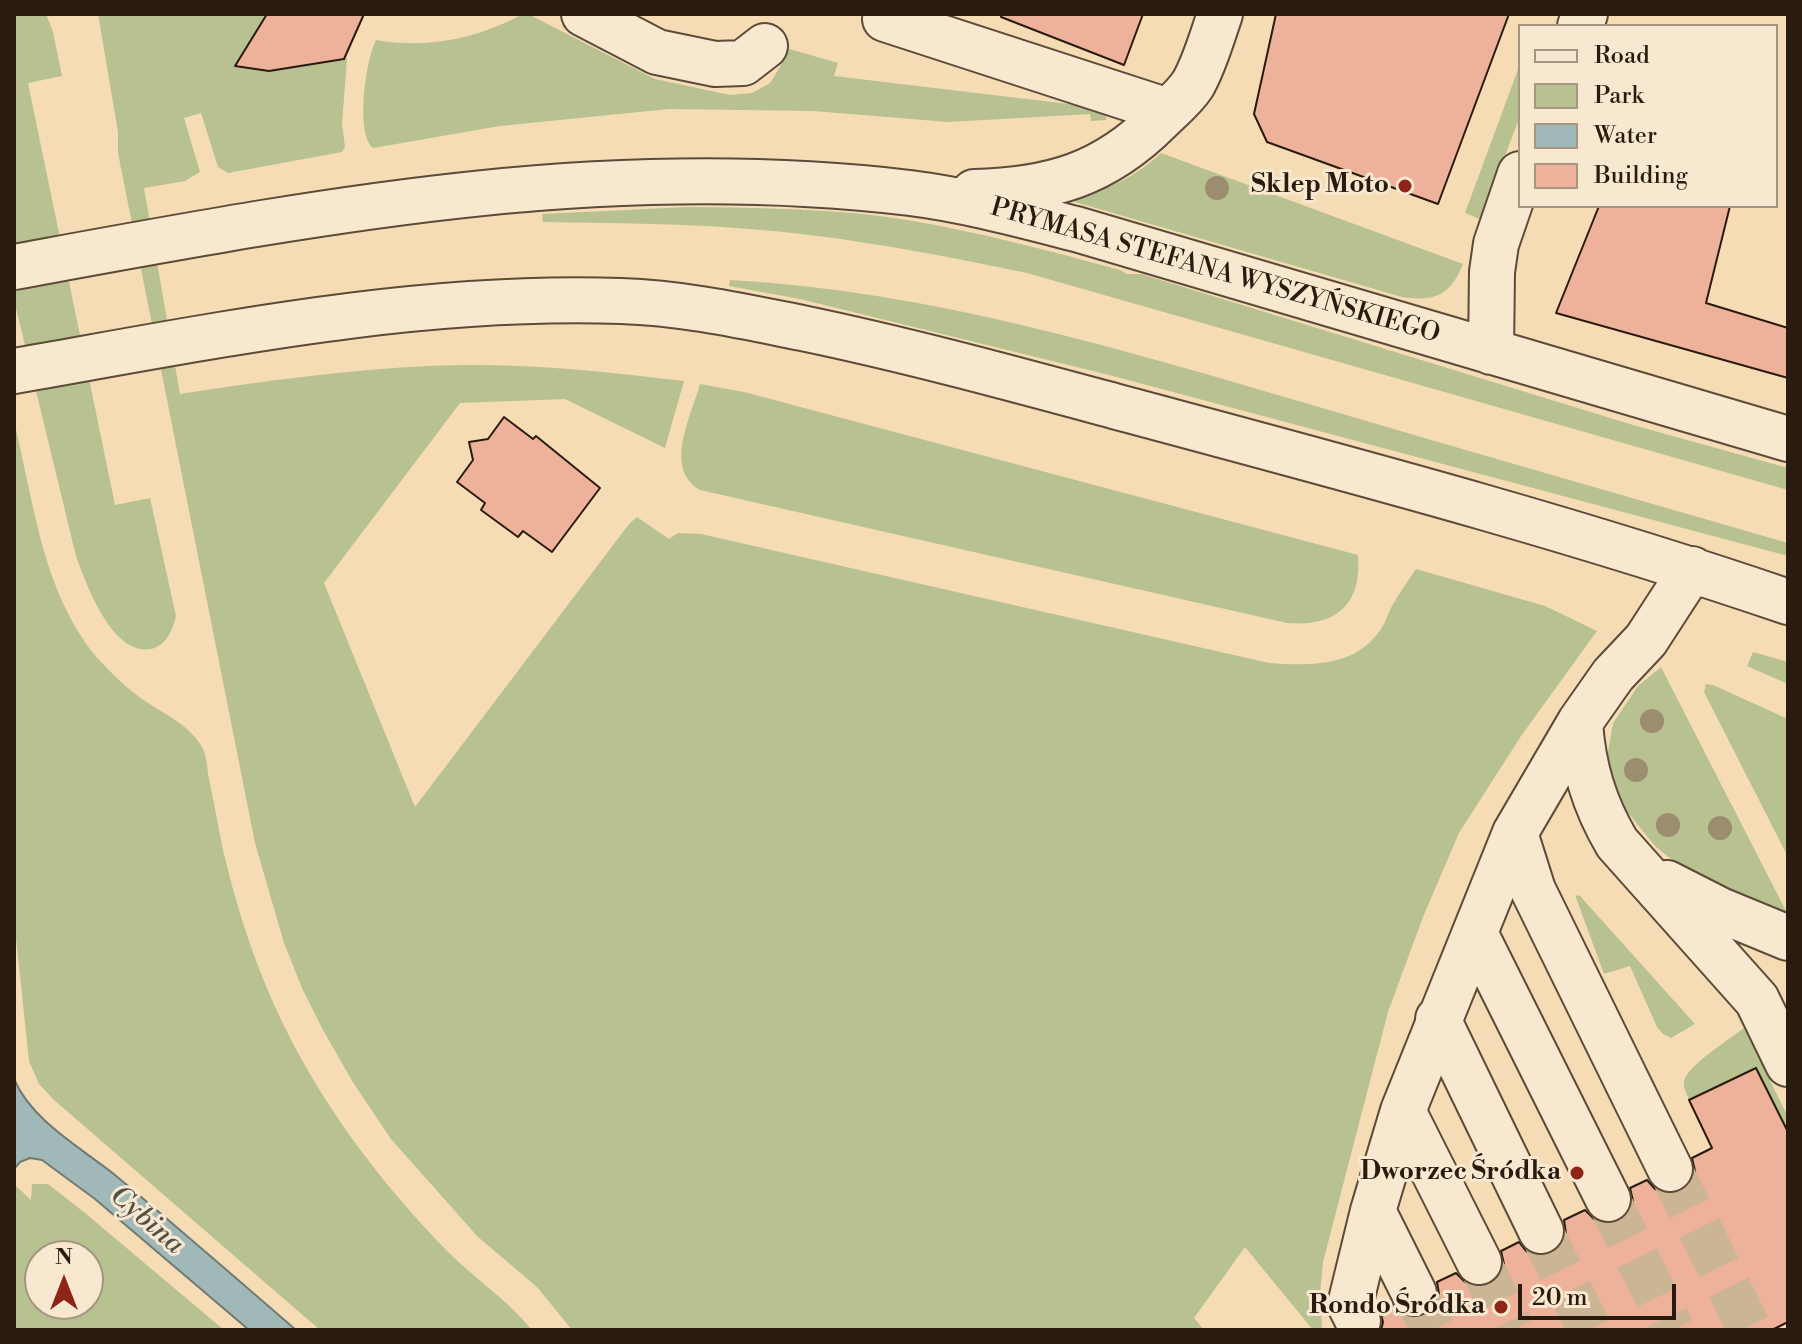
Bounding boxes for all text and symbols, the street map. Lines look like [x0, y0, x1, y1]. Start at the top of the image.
legend [1518, 24, 1778, 208]
text: Road [1594, 41, 1650, 71]
text: Park [1594, 81, 1644, 111]
text: Water [1594, 121, 1657, 151]
text: Building [1594, 161, 1688, 191]
place label: Sklep Moto [1251, 170, 1389, 202]
marker: Sklep Moto [1396, 177, 1414, 195]
street label: PRYMASA STEFANA WYSZYŃSKIEGO [987, 193, 1443, 351]
place label: Dworzec Śródka [1360, 1157, 1561, 1189]
marker: Dworzec Śródka [1568, 1164, 1586, 1182]
water label: Cybina [102, 1180, 190, 1262]
north arrow [24, 1240, 104, 1320]
text: N [55, 1244, 73, 1271]
scale bar [1522, 1268, 1680, 1318]
text: 20 m [1532, 1283, 1588, 1313]
place label: Rondo Śródka [1309, 1291, 1485, 1323]
marker: Rondo Śródka [1492, 1298, 1510, 1316]

